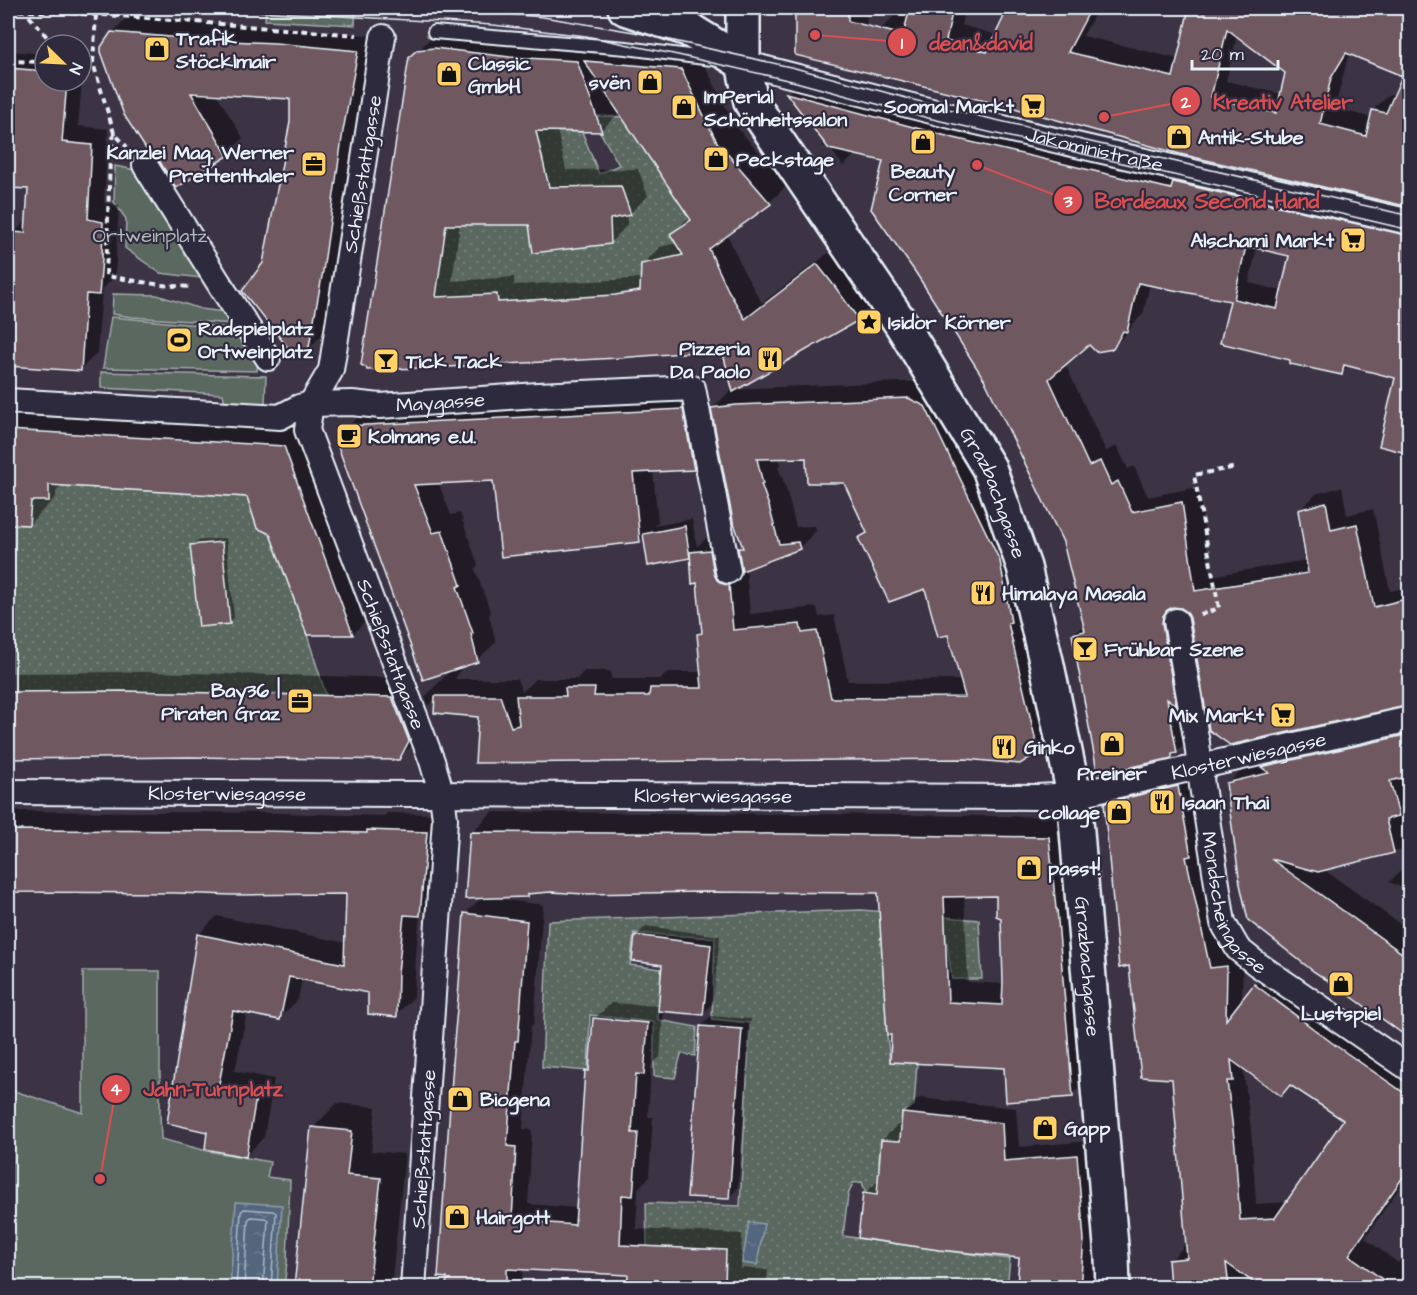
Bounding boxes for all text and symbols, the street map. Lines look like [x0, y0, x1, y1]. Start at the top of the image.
callout: dean&david [887, 23, 1045, 62]
place label: Trafik Stöcklmair [175, 25, 277, 76]
text: dean&david [928, 29, 1033, 58]
text: 1 [901, 31, 904, 56]
north arrow [33, 33, 93, 93]
scale bar [1192, 33, 1278, 71]
shop icon: Trafik Stöcklmair [142, 34, 172, 64]
text: 20 m [1201, 42, 1244, 67]
place label: Classic GmbH [468, 50, 532, 101]
shop icon: Classic GmbH [434, 59, 464, 89]
text: N [64, 60, 88, 78]
shop icon: svën [635, 67, 665, 97]
place label: svën [589, 69, 630, 97]
callout: Kreativ Atelier [1171, 82, 1365, 121]
place label: ImPerial Schönheitssalon [703, 83, 847, 134]
text: Kreativ Atelier [1213, 88, 1353, 117]
text: 2 [1180, 90, 1192, 115]
supermarket icon: Soomal Markt [1018, 91, 1048, 121]
shop icon: ImPerial Schönheitssalon [669, 92, 699, 122]
street label: Schießstattgasse [337, 93, 390, 255]
place label: Soomal Markt [883, 93, 1015, 121]
street label: Jakoministraße [1023, 121, 1166, 180]
shop icon: Antik-Stube [1164, 122, 1194, 152]
place label: Antik-Stube [1198, 124, 1304, 152]
shop icon: Beauty Corner [908, 127, 938, 157]
place label: Kanzlei Mag. Werner Prettenthaler [106, 139, 295, 190]
shop icon: Peckstage [701, 144, 731, 174]
place label: Peckstage [736, 146, 834, 175]
office icon: Kanzlei Mag. Werner Prettenthaler [299, 149, 329, 179]
place label: Beauty Corner [889, 158, 958, 209]
callout: Bordeaux Second Hand [1053, 181, 1331, 220]
text: Bordeaux Second Hand [1095, 187, 1319, 216]
text: 3 [1062, 189, 1073, 214]
park label: Ortweinplatz [93, 222, 208, 250]
supermarket icon: Alschami Markt [1338, 225, 1368, 255]
place label: Alschami Markt [1191, 227, 1335, 255]
place icon: Isidor Körner [854, 307, 884, 337]
place label: Isidor Körner [888, 309, 1012, 337]
place label: Radspielplatz Ortweinplatz [198, 315, 314, 366]
sports icon: Radspielplatz Ortweinplatz [164, 325, 194, 355]
place label: Pizzeria Da Paolo [670, 335, 751, 386]
restaurant icon: Pizzeria Da Paolo [755, 344, 785, 374]
bar icon: Tick Tack [371, 346, 401, 376]
place label: Tick Tack [405, 348, 503, 376]
street label: Maygasse [395, 386, 486, 420]
cafe icon: Kolmans e.U. [334, 421, 364, 451]
street label: Grazbachgasse [952, 422, 1033, 562]
place label: Kolmans e.U. [368, 423, 476, 451]
street label: Schießstattgasse [349, 575, 432, 734]
restaurant icon: Himalaya Masala [968, 578, 998, 608]
place label: Himalaya Masala [1002, 580, 1146, 609]
bar icon: Frühbar Szene [1070, 634, 1100, 664]
place label: Frühbar Szene [1104, 636, 1244, 664]
place label: Bay36 | Piraten Graz [161, 677, 281, 728]
office icon: Bay36 | Piraten Graz [285, 686, 315, 716]
supermarket icon: Mix Markt [1268, 700, 1298, 730]
place label: Mix Markt [1169, 702, 1265, 730]
street label: Klosterwiesgasse [1169, 725, 1329, 788]
shop icon: Preiner [1097, 729, 1127, 759]
restaurant icon: Ginko [989, 732, 1019, 762]
place label: Ginko [1024, 734, 1075, 762]
place label: Preiner [1077, 760, 1148, 788]
street label: Klosterwiesgasse [148, 780, 306, 809]
street label: Klosterwiesgasse [634, 782, 792, 812]
restaurant icon: Isaan Thai [1147, 787, 1177, 817]
place label: Isaan Thai [1182, 789, 1270, 817]
shop icon: collage [1104, 797, 1134, 827]
place label: collage [1038, 799, 1100, 828]
street label: Mondscheingasse [1194, 829, 1272, 982]
shop icon: passt! [1014, 853, 1044, 883]
place label: passt! [1048, 855, 1100, 883]
street label: Grazbachgasse [1067, 895, 1107, 1038]
shop icon: Lustspiel [1326, 969, 1356, 999]
place label: Lustspiel [1301, 1000, 1381, 1028]
street label: Schießstattgasse [404, 1068, 445, 1230]
callout: Jahn-Turnplatz [101, 1069, 295, 1108]
text: Jahn-Turnplatz [142, 1075, 283, 1105]
text: 4 [110, 1077, 123, 1102]
shop icon: Biogena [445, 1084, 475, 1114]
place label: Biogena [480, 1086, 551, 1115]
shop icon: Gapp [1030, 1113, 1060, 1143]
place label: Gapp [1064, 1115, 1111, 1143]
shop icon: Hairgott [442, 1202, 472, 1232]
place label: Hairgott [476, 1204, 551, 1233]

